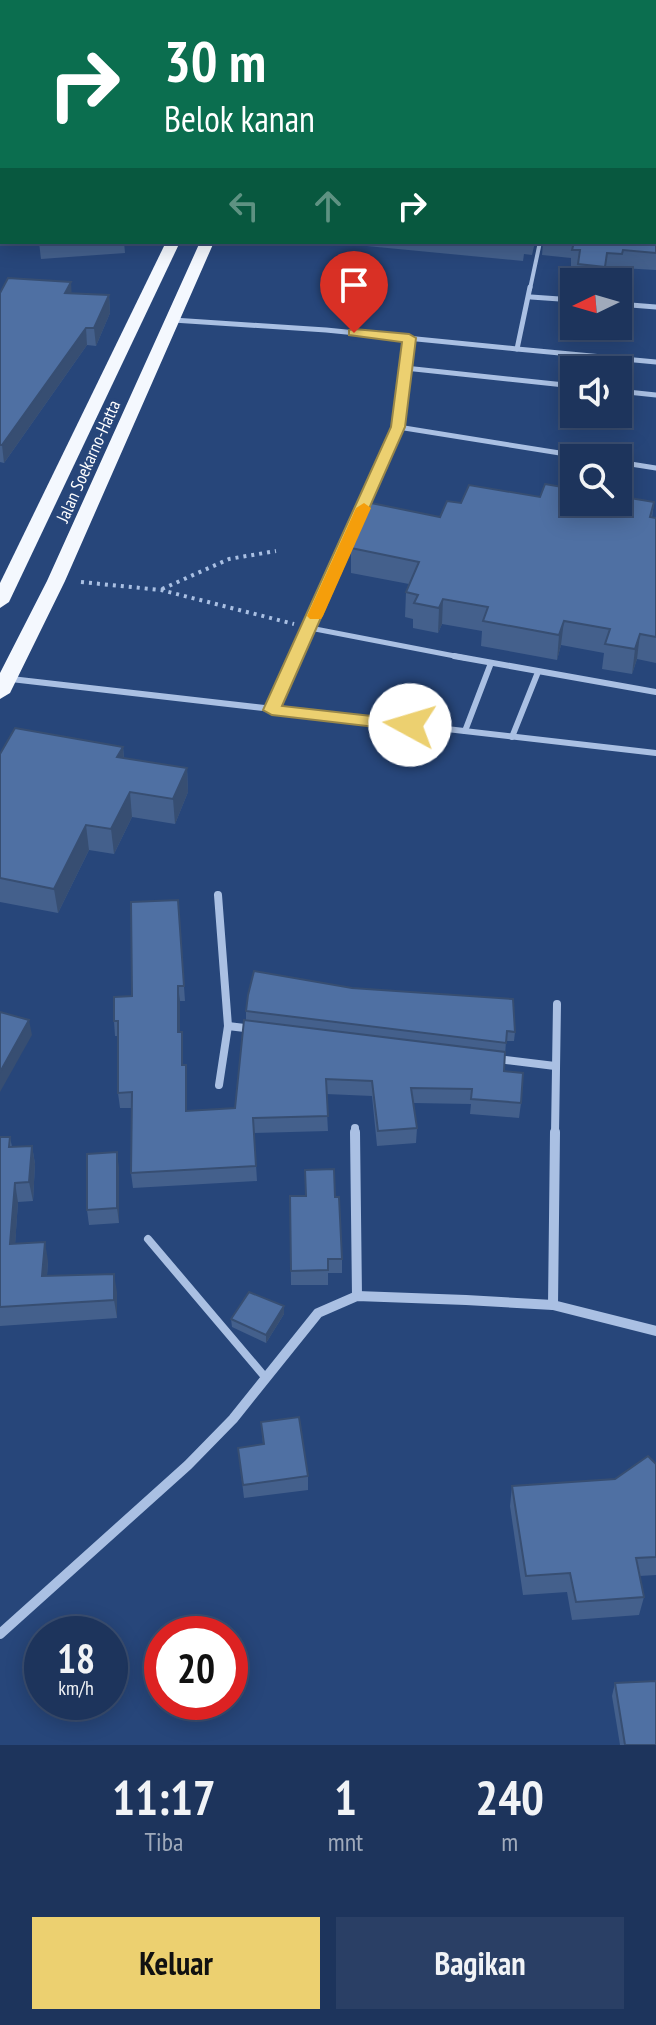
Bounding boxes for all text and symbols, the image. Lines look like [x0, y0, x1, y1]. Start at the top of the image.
text: 30 m [164, 25, 266, 97]
icon: right [32, 32, 136, 136]
text: Belok kanan [164, 95, 315, 142]
icon: left [222, 184, 266, 228]
icon: ahead [306, 184, 350, 228]
icon: right [390, 184, 434, 228]
pin [320, 251, 388, 333]
icon: arrive [332, 263, 376, 307]
north arrow [560, 268, 632, 340]
map controls [560, 268, 632, 516]
button: sound [560, 356, 632, 428]
street label: Jalan Soekarno-Hatta [50, 396, 125, 527]
button: search [560, 444, 632, 516]
position arrow [368, 683, 452, 767]
speed limit sign: 20 [144, 1616, 248, 1720]
text: 18 [57, 1632, 95, 1684]
text: km/h [58, 1675, 94, 1701]
text: 11:17 [112, 1766, 216, 1828]
text: 1 [334, 1766, 357, 1828]
text: 240 [475, 1766, 544, 1828]
text: Tiba [144, 1825, 183, 1858]
text: mnt [328, 1825, 363, 1858]
text: m [501, 1825, 518, 1858]
button: Keluar [32, 1917, 320, 2009]
button: Bagikan [336, 1917, 624, 2009]

